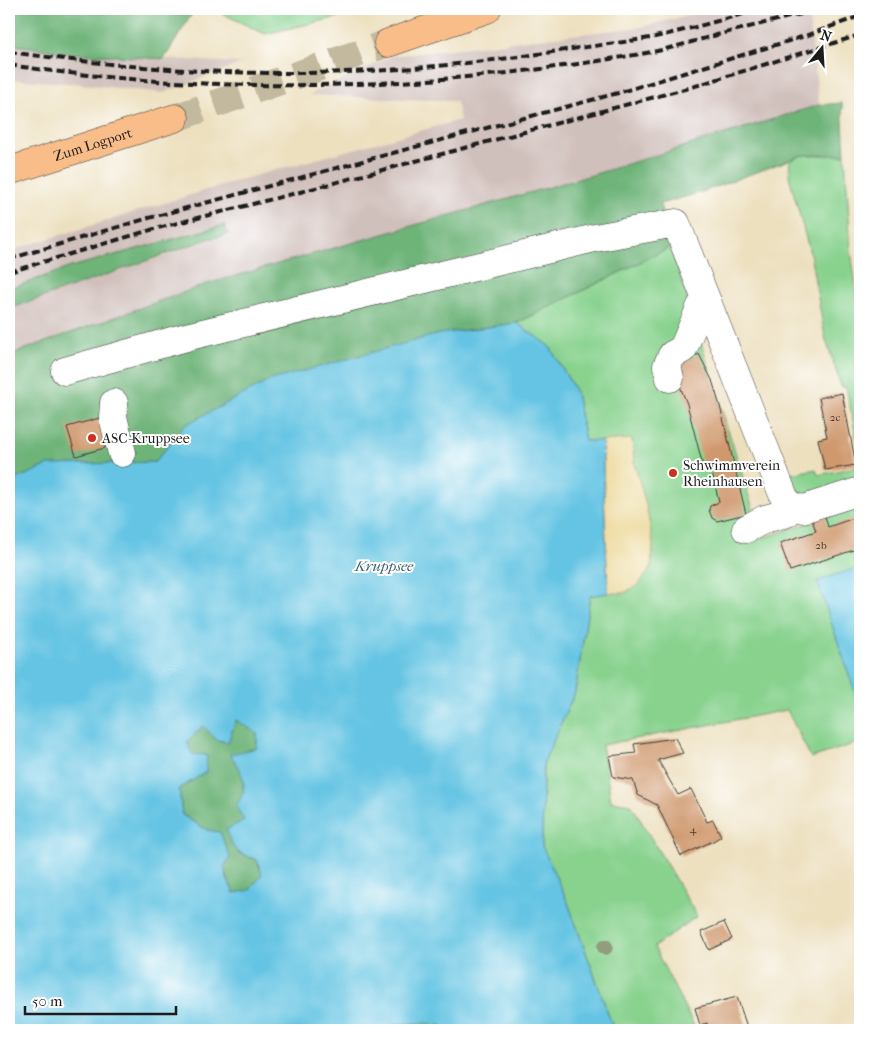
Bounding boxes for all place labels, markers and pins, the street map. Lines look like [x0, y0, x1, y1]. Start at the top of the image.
place label: ASC-Kruppsee [101, 430, 190, 447]
marker: ASC-Kruppsee [86, 432, 98, 444]
place label: Schwimmverein Rheinhausen [683, 457, 780, 490]
marker: Schwimmverein Rheinhausen [667, 467, 679, 479]

